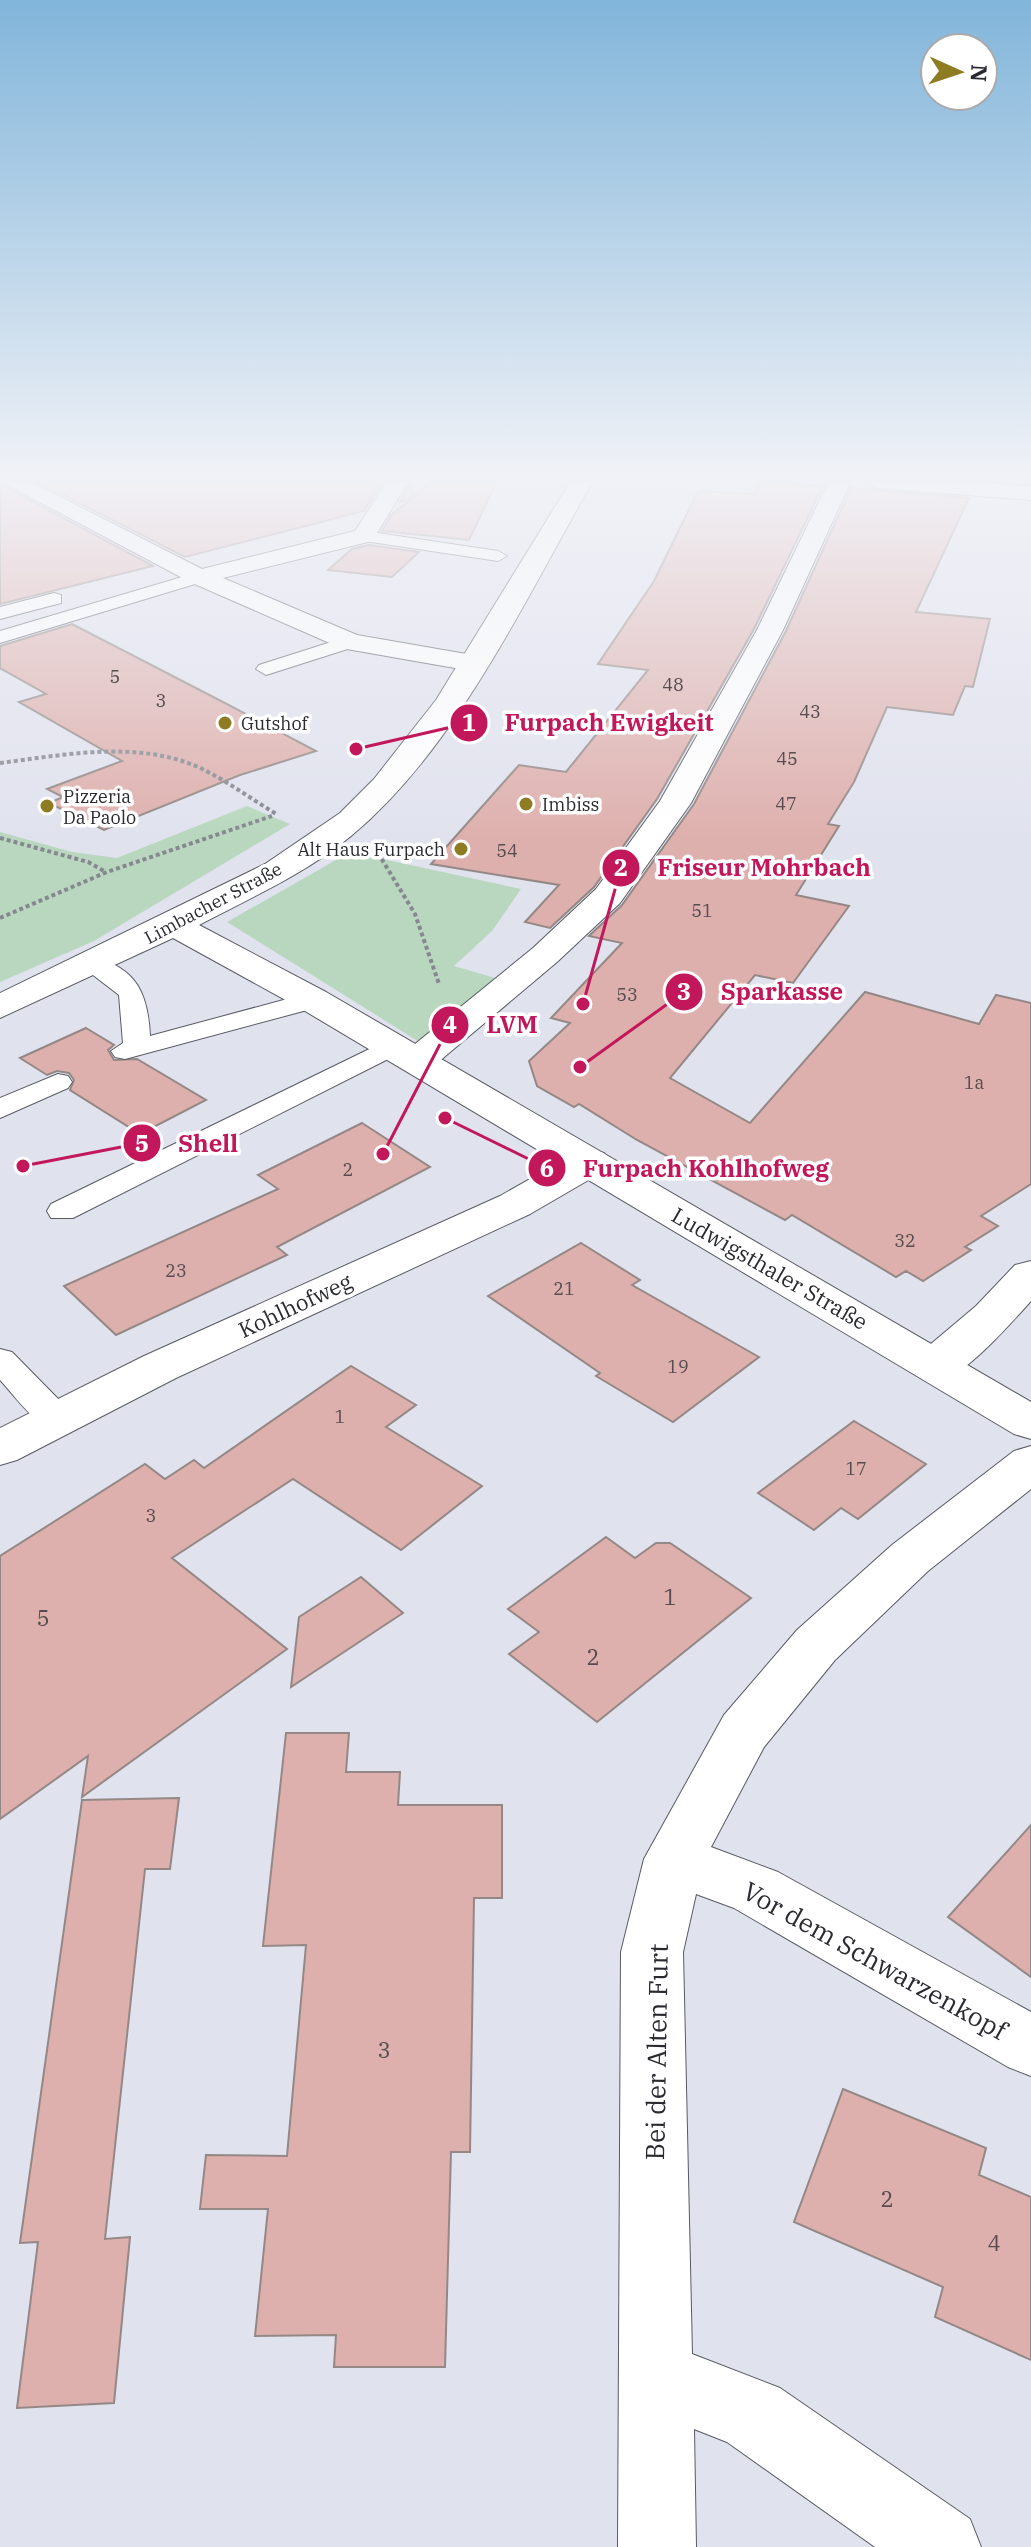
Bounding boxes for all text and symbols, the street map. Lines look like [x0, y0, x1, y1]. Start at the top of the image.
north arrow [919, 32, 999, 112]
text: N [965, 64, 994, 83]
house number: 5 [110, 665, 120, 688]
house number: 48 [662, 673, 684, 696]
house number: 3 [156, 689, 166, 712]
callout: Furpach Ewigkeit [449, 699, 730, 747]
house number: 43 [799, 700, 821, 723]
text: 1 [462, 706, 476, 738]
text: Furpach Ewigkeit [505, 706, 713, 738]
place label: Gutshof [241, 712, 310, 735]
marker: Gutshof [216, 714, 234, 732]
house number: 45 [776, 747, 798, 770]
place label: Pizzeria Da Paolo [63, 785, 136, 829]
house number: 47 [775, 792, 797, 815]
place label: Imbiss [542, 793, 599, 816]
marker: Imbiss [517, 795, 535, 813]
marker: Pizzeria Da Paolo [38, 797, 56, 815]
place label: Alt Haus Furpach [297, 838, 445, 861]
house number: 54 [496, 839, 518, 862]
marker: Alt Haus Furpach [452, 840, 470, 858]
callout: Friseur Mohrbach [601, 844, 887, 892]
text: 2 [614, 851, 628, 883]
text: Friseur Mohrbach [657, 851, 871, 883]
street label: Limbacher Straße [140, 857, 286, 949]
house number: 51 [691, 899, 713, 922]
callout: Sparkasse [664, 968, 859, 1016]
text: 3 [677, 975, 691, 1007]
text: Sparkasse [721, 975, 843, 1007]
house number: 53 [616, 983, 638, 1006]
callout: LVM [430, 1001, 553, 1049]
text: 4 [443, 1008, 457, 1040]
text: LVM [486, 1008, 538, 1040]
house number: 1a [964, 1071, 984, 1094]
callout: Shell [122, 1119, 254, 1167]
text: 5 [135, 1127, 149, 1159]
text: Shell [178, 1127, 238, 1159]
callout: Furpach Kohlhofweg [527, 1144, 845, 1192]
text: 6 [540, 1152, 554, 1184]
text: Furpach Kohlhofweg [583, 1152, 829, 1184]
house number: 2 [343, 1158, 353, 1181]
street label: Ludwigsthaler Straße [667, 1200, 873, 1336]
house number: 32 [894, 1229, 916, 1252]
house number: 23 [165, 1259, 187, 1282]
street label: Kohlhofweg [234, 1266, 356, 1344]
house number: 21 [553, 1277, 575, 1300]
house number: 19 [667, 1355, 689, 1378]
house number: 1 [335, 1405, 345, 1428]
house number: 17 [845, 1457, 867, 1480]
house number: 3 [146, 1504, 156, 1527]
house number: 1 [663, 1582, 677, 1611]
house number: 5 [36, 1603, 50, 1632]
house number: 2 [586, 1642, 600, 1671]
street label: Vor dem Schwarzenkopf [737, 1873, 1015, 2048]
street label: Bei der Alten Furt [637, 1943, 675, 2161]
house number: 3 [377, 2035, 391, 2064]
house number: 2 [880, 2184, 894, 2213]
house number: 4 [987, 2228, 1001, 2257]

